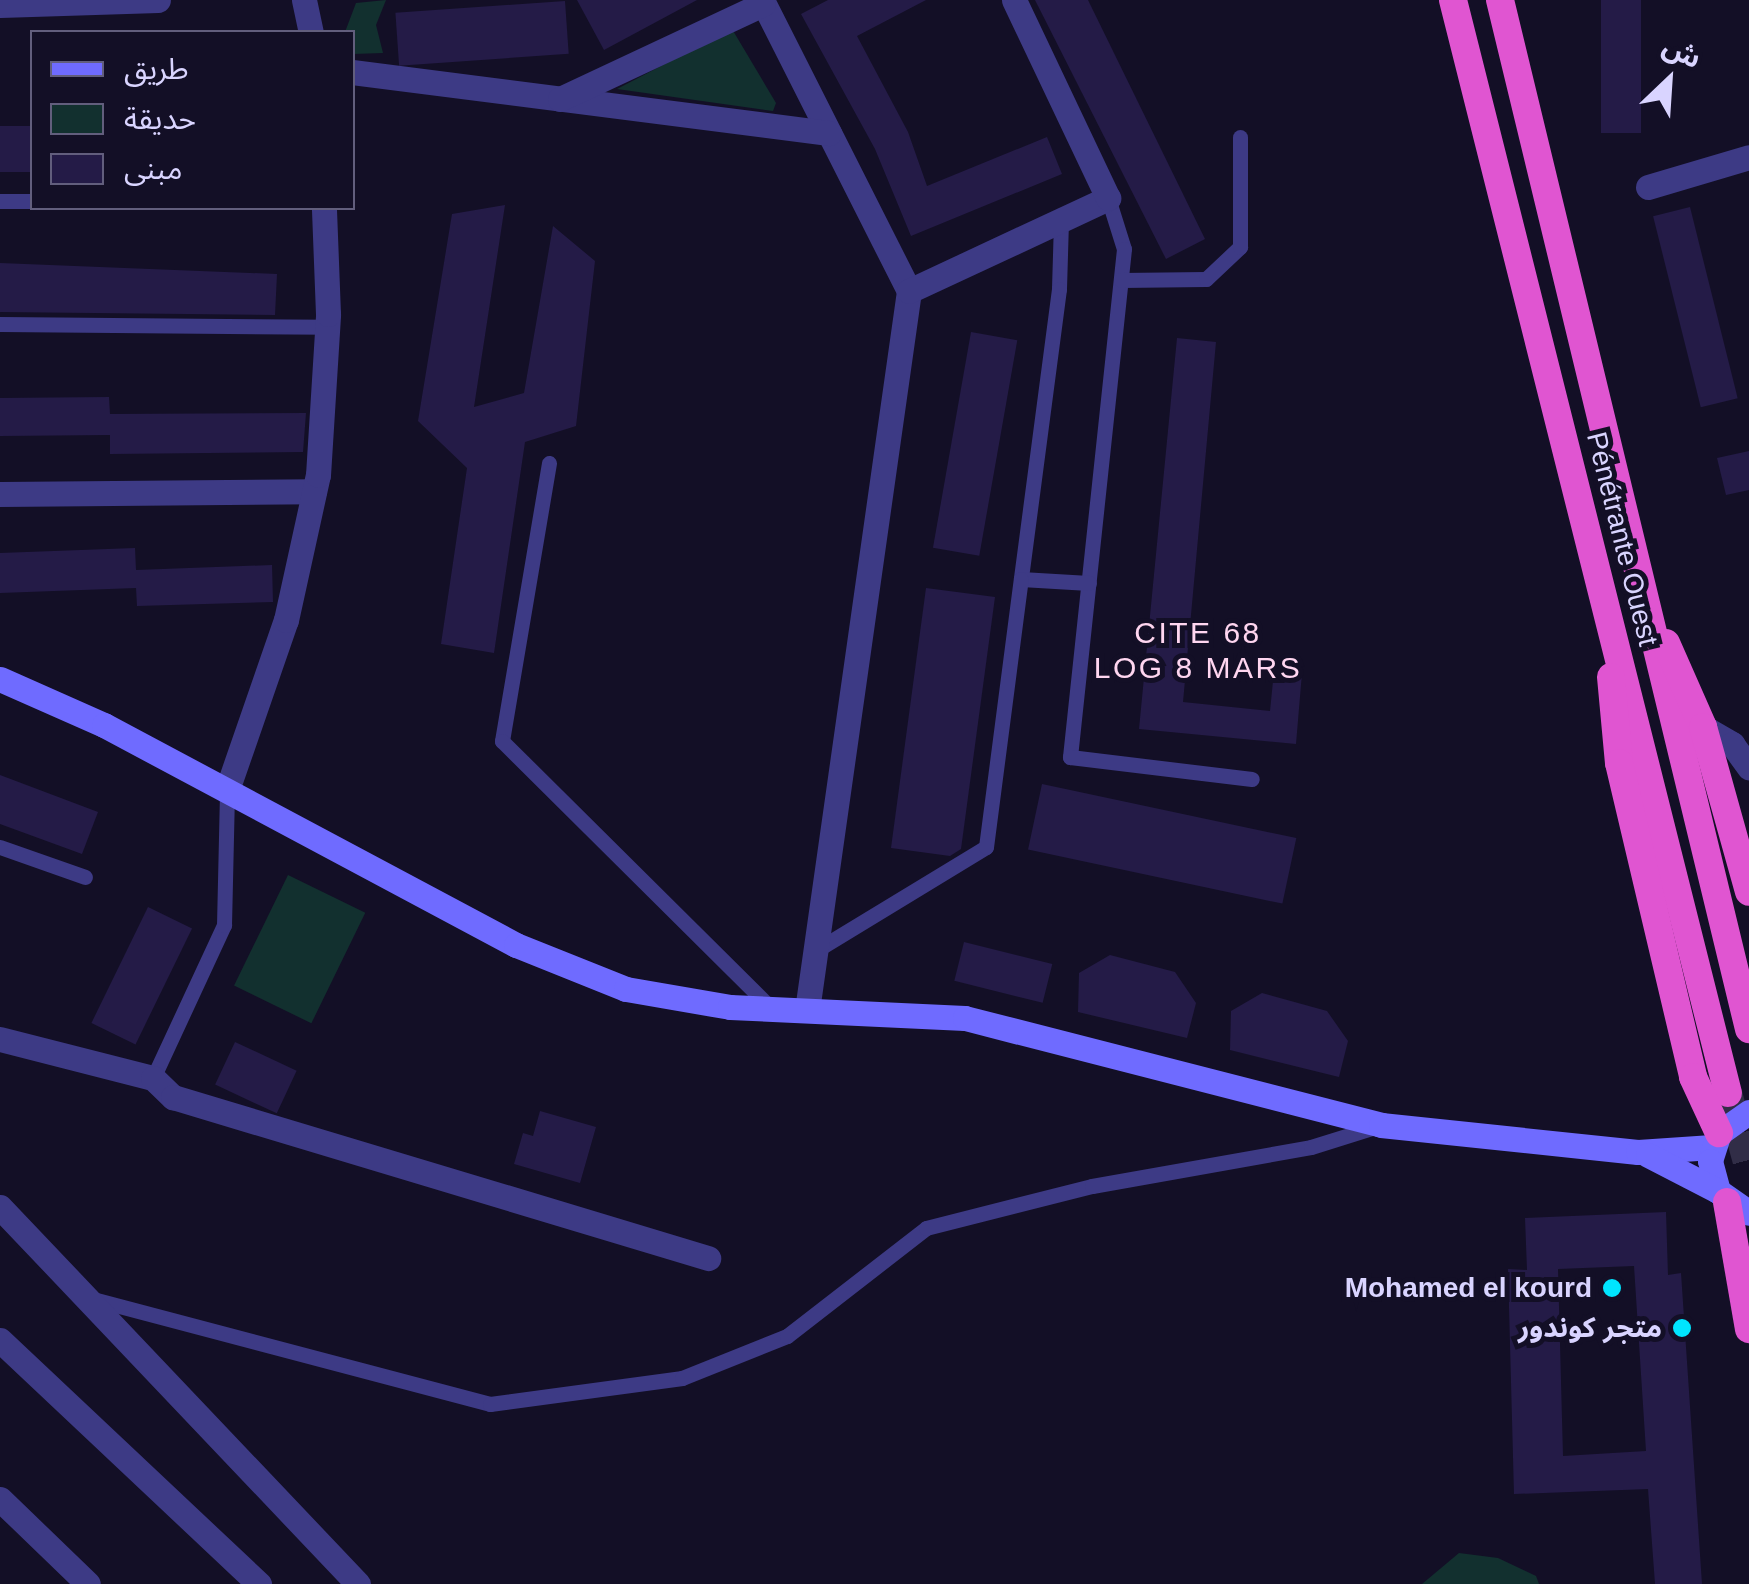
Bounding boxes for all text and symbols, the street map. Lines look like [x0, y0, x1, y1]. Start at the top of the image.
legend [30, 30, 355, 210]
north arrow [1619, 30, 1719, 130]
text: ش [1658, 30, 1706, 75]
text: طريق [124, 52, 189, 85]
text: حديقة [124, 102, 196, 135]
text: مبنى [124, 152, 182, 185]
street label: Pénétrante Ouest [1579, 428, 1665, 650]
district label: CITE 68 LOG 8 MARS [1094, 615, 1302, 686]
place label: Mohamed el kourd [1345, 1271, 1592, 1305]
marker: Mohamed el kourd [1601, 1277, 1623, 1299]
place label: متجر كوندور [1518, 1311, 1662, 1345]
marker: متجر كوندور [1671, 1317, 1693, 1339]

